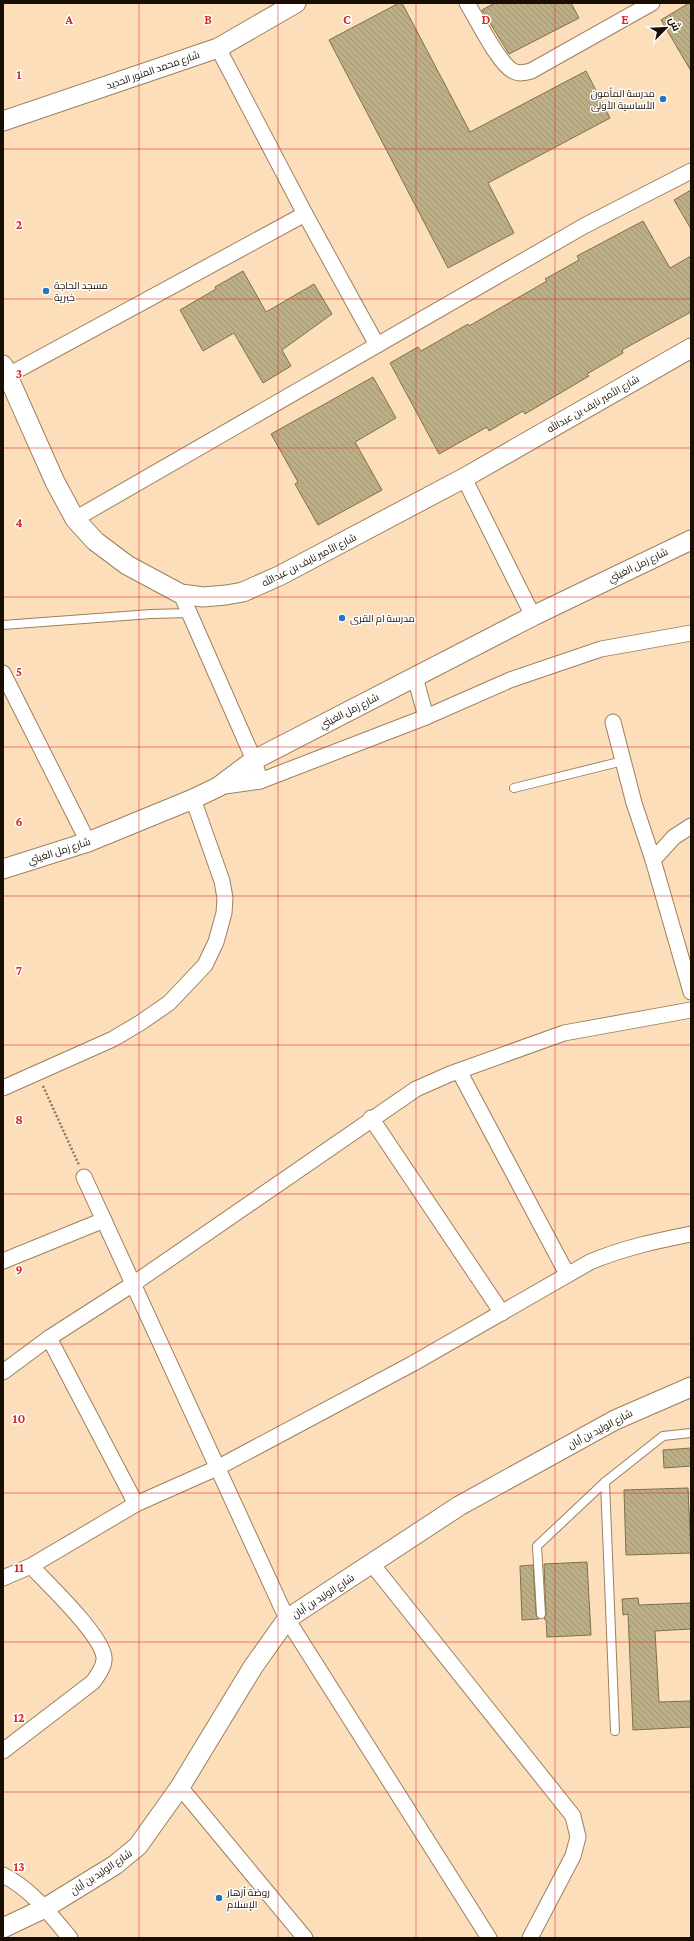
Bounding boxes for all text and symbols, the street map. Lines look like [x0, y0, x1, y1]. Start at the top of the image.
north arrow [646, 8, 686, 48]
text: A [64, 12, 73, 27]
text: B [204, 12, 212, 27]
text: C [343, 12, 351, 27]
text: D [482, 12, 491, 27]
text: E [621, 12, 629, 27]
text: ش [666, 15, 683, 33]
street label: شارع محمد المنور الحديد [105, 49, 201, 92]
text: 1 [17, 67, 22, 82]
place label: مدرسة المأمون الأساسية الأولى [591, 87, 655, 112]
marker: مدرسة المأمون الأساسية الأولى [658, 94, 668, 104]
text: 2 [16, 217, 23, 232]
place label: مسجد الحاجة خيرية [54, 280, 108, 303]
marker: مسجد الحاجة خيرية [41, 286, 51, 296]
text: 3 [16, 366, 22, 381]
street label: شارع الأمير نايف بن عبدالله [544, 371, 641, 436]
text: 4 [15, 515, 23, 530]
street label: شارع الأمير نايف بن عبدالله [259, 530, 358, 589]
street label: شارع زمل الغيثي [606, 546, 671, 586]
marker: مدرسة ام القرى [337, 613, 347, 623]
place label: مدرسة ام القرى [350, 613, 415, 626]
text: 5 [16, 664, 22, 679]
street label: شارع زمل الغيثي [318, 691, 381, 732]
text: 6 [15, 814, 23, 829]
street label: شارع زمل الغيثي [26, 836, 92, 868]
text: 7 [16, 963, 22, 978]
text: 8 [15, 1112, 23, 1127]
text: 9 [15, 1262, 23, 1277]
street label: شارع الوليد بن أبان [565, 1406, 635, 1452]
text: 10 [13, 1411, 25, 1426]
text: 11 [14, 1560, 24, 1575]
street label: شارع الوليد بن أبان [289, 1571, 357, 1621]
text: 12 [13, 1710, 25, 1725]
street label: شارع الوليد بن أبان [68, 1847, 134, 1897]
text: 13 [13, 1859, 25, 1874]
place label: روضة أزهار الإسلام [226, 1886, 270, 1912]
marker: روضة أزهار الإسلام [214, 1893, 224, 1903]

